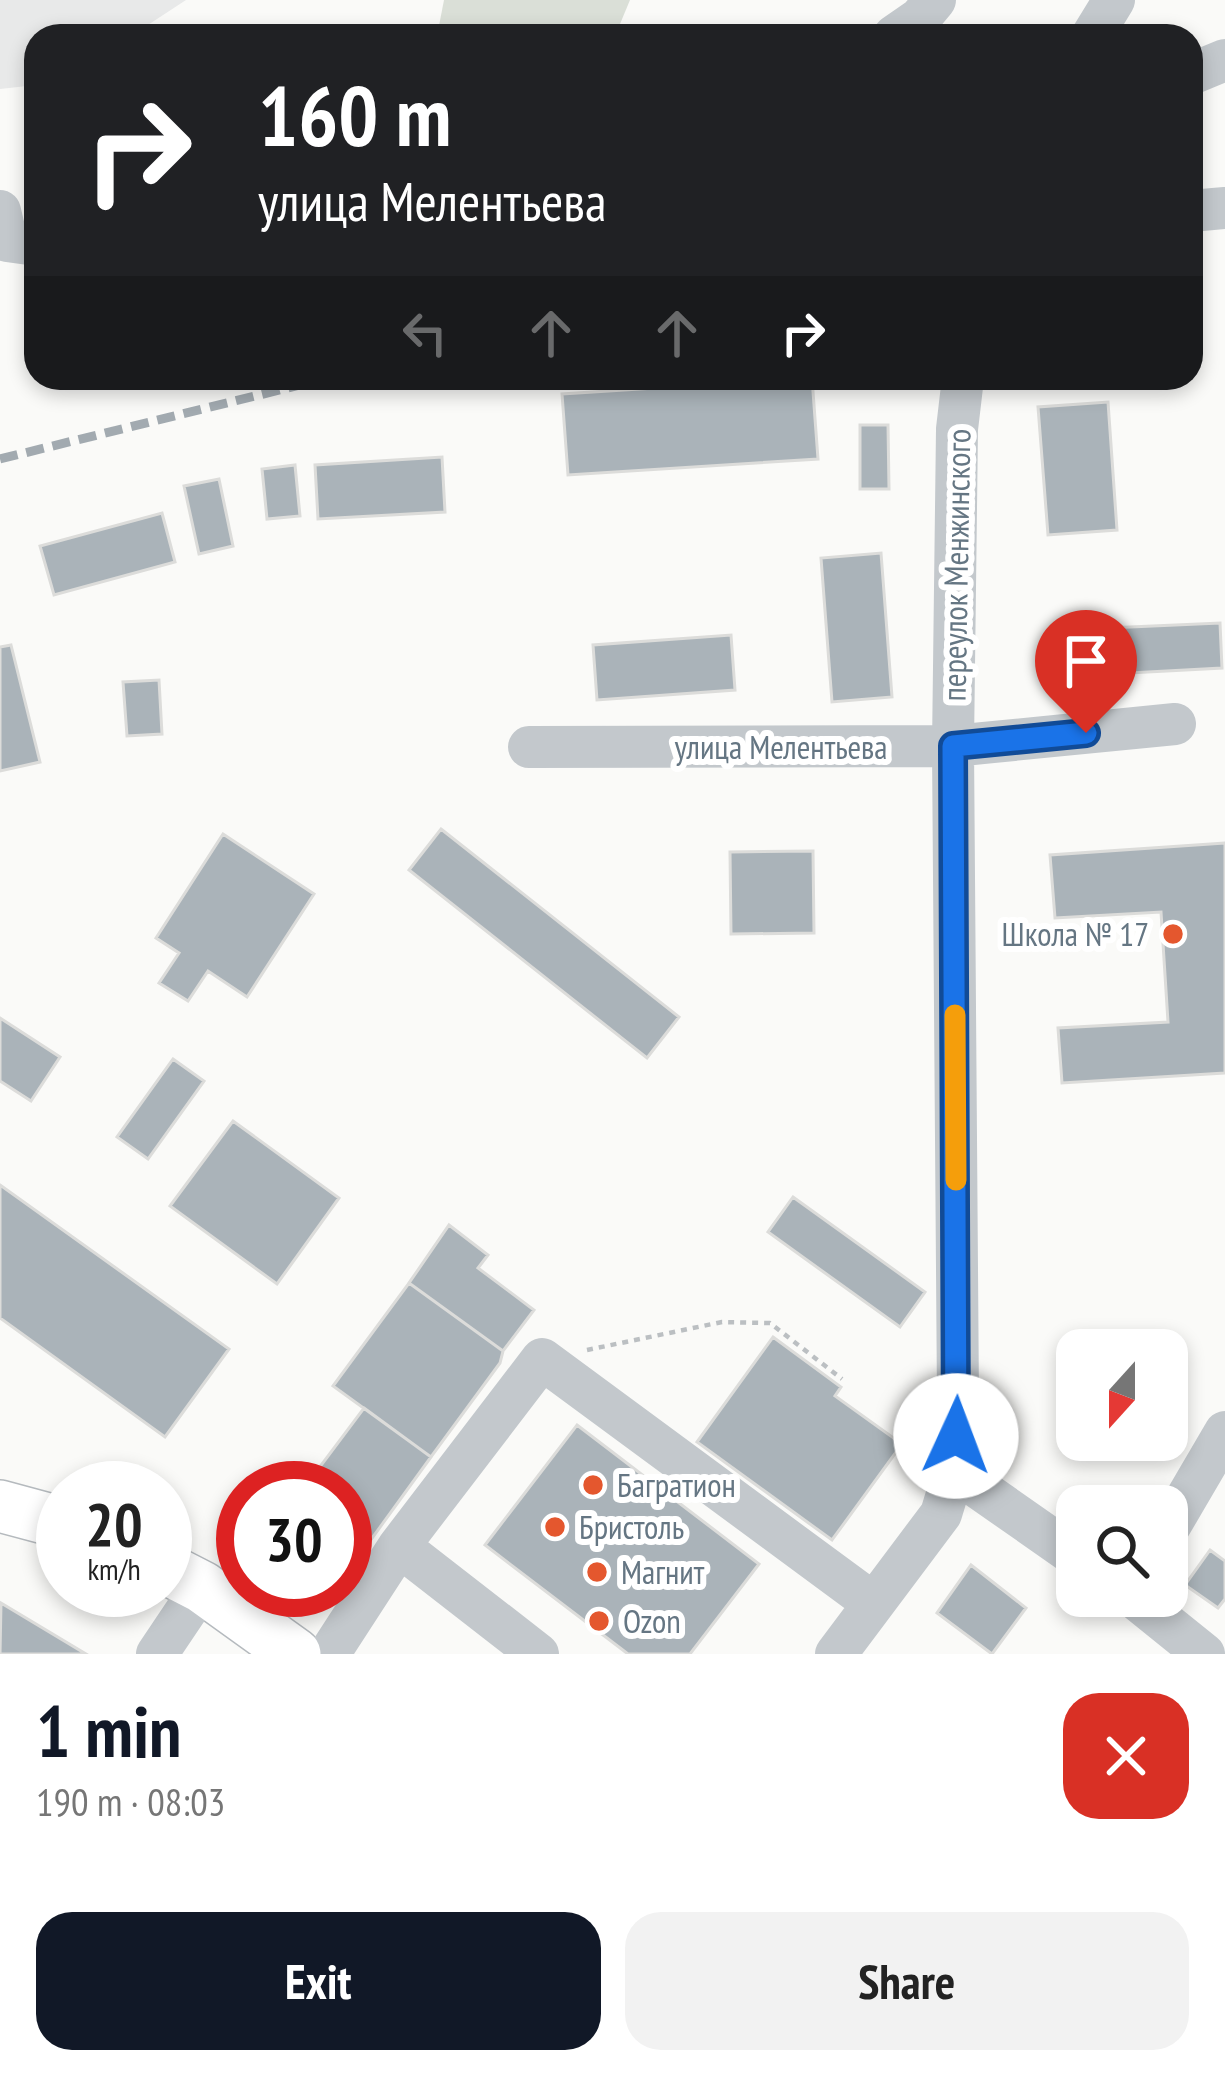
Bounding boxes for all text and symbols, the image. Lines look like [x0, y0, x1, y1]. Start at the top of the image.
text: 160 m [258, 60, 451, 169]
icon: right [60, 72, 216, 228]
text: улица Мелентьева [258, 166, 607, 236]
icon: left [392, 300, 458, 366]
icon: ahead [518, 300, 584, 366]
icon: ahead [644, 300, 710, 366]
icon: right [770, 300, 836, 366]
street label: переулок Менжинского [932, 428, 979, 702]
pin [1035, 610, 1137, 733]
icon: arrive [1053, 628, 1119, 694]
street label: улица Мелентьева [674, 725, 888, 768]
place label: Школа № 17 [1002, 912, 1149, 955]
marker: Школа № 17 [1160, 921, 1186, 947]
north arrow [1056, 1329, 1188, 1461]
map controls [1056, 1329, 1188, 1617]
position arrow [893, 1373, 1019, 1499]
speed limit sign: 30 [216, 1461, 372, 1617]
place label: Багратион [617, 1463, 736, 1506]
marker: Багратион [580, 1472, 606, 1498]
text: 20 [85, 1485, 143, 1563]
button: search [1056, 1485, 1188, 1617]
place label: Бристоль [579, 1505, 684, 1548]
marker: Бристоль [542, 1514, 568, 1540]
text: km/h [87, 1549, 141, 1588]
place label: Магнит [621, 1550, 705, 1593]
marker: Магнит [584, 1559, 610, 1585]
place label: Ozon [623, 1599, 681, 1642]
marker: Ozon [586, 1608, 612, 1634]
text: 1 min [36, 1684, 181, 1777]
button: close [1063, 1693, 1189, 1819]
text: 190 m · 08:03 [36, 1776, 225, 1827]
button: Exit [36, 1912, 601, 2050]
button: Share [625, 1912, 1189, 2050]

